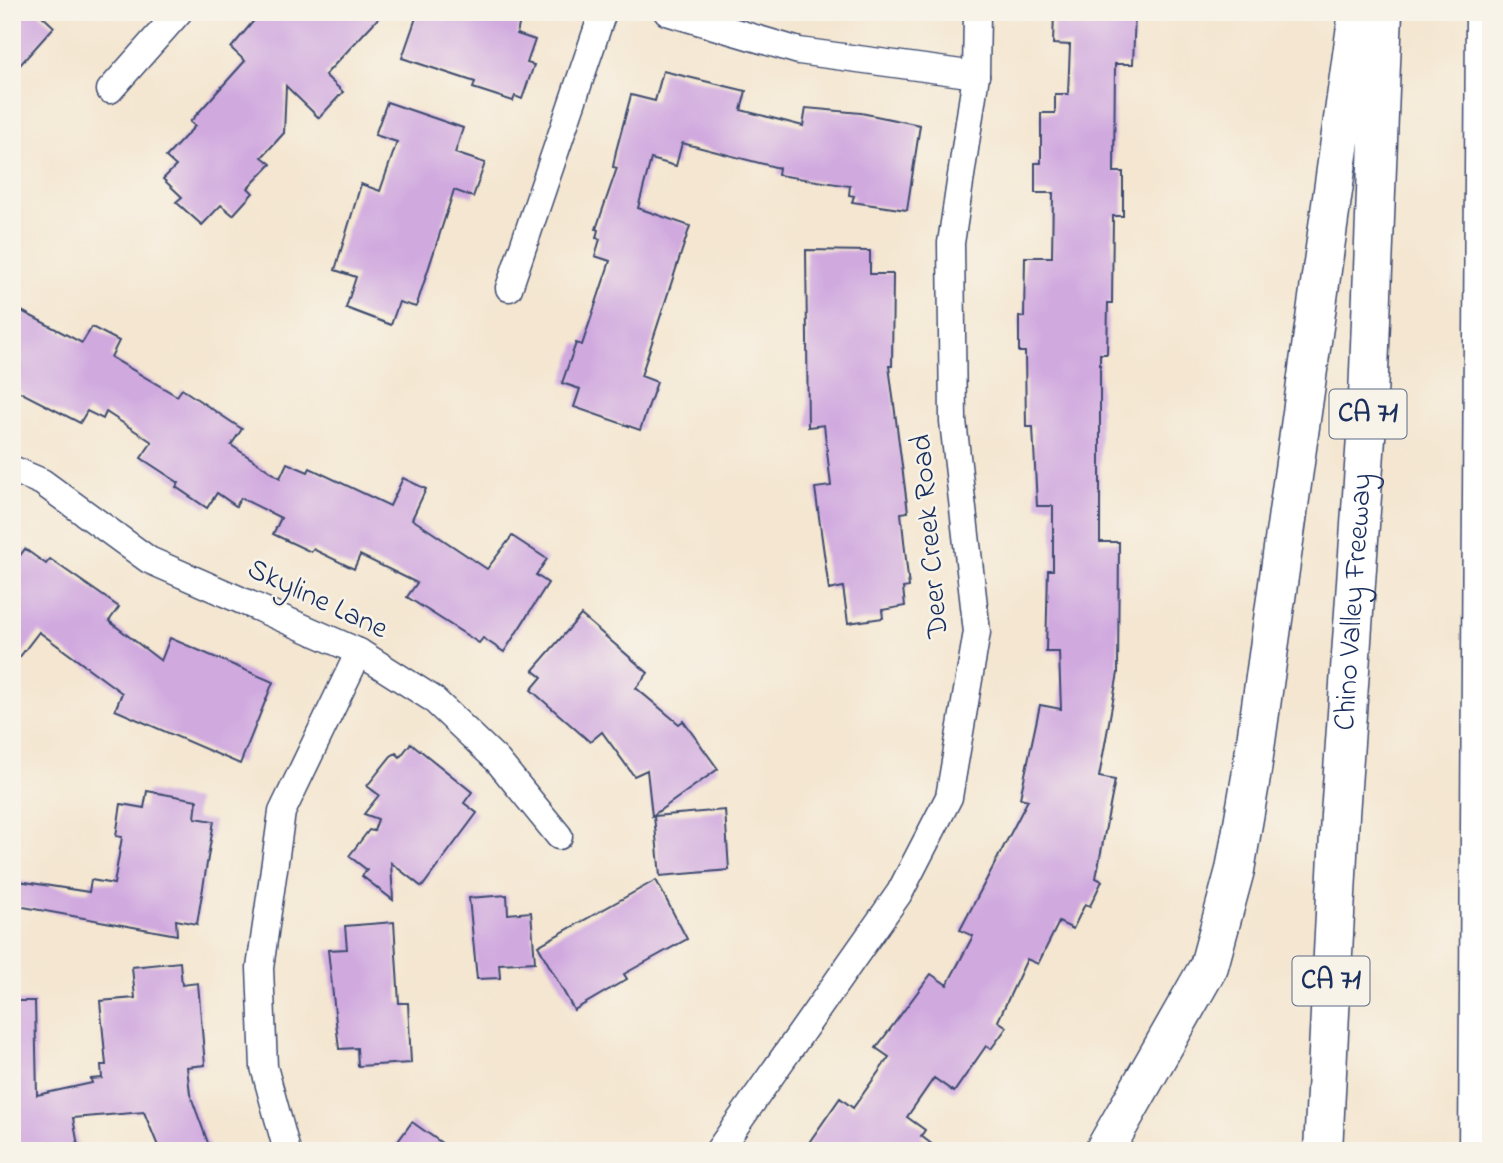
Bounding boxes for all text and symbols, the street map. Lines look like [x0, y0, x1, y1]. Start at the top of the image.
road number: CA 71 [1330, 390, 1406, 438]
street label: Deer Creek Road [900, 432, 962, 641]
street label: Chino Valley Freeway [1324, 472, 1385, 732]
street label: Skyline Lane [239, 548, 395, 652]
road number: CA 71 [1292, 956, 1370, 1006]

